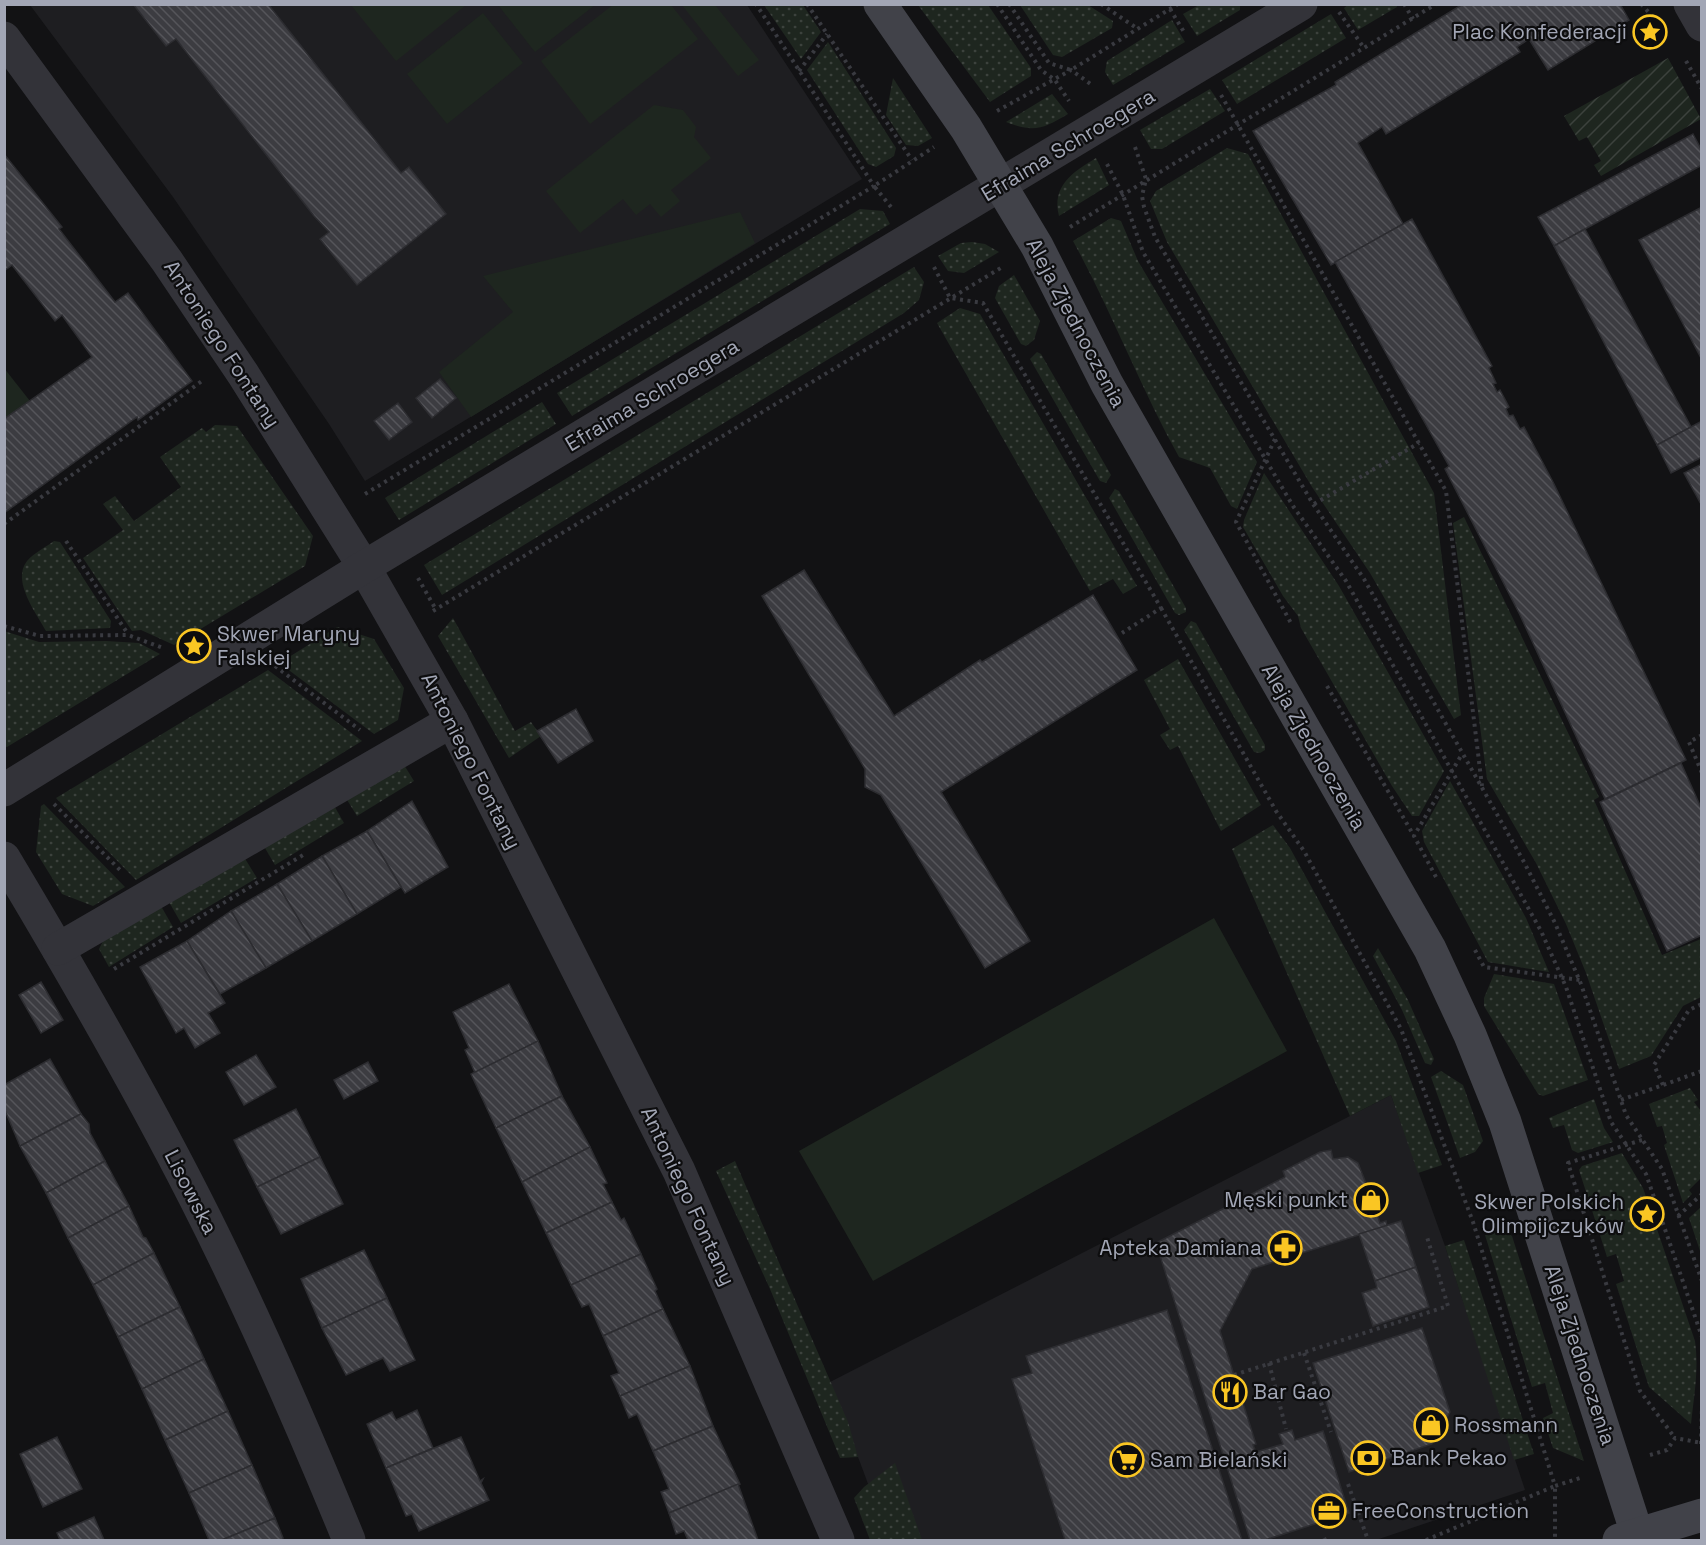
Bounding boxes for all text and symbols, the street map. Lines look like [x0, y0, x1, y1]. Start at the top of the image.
place icon: Plac Konfederacji [1632, 14, 1668, 50]
place label: Plac Konfederacji [1452, 18, 1627, 45]
street label: Efraima Schroegera [976, 82, 1160, 207]
street label: Aleja Zjednoczenia [1020, 234, 1132, 412]
street label: Antoniego Fontany [158, 255, 287, 433]
street label: Efraima Schroegera [560, 332, 744, 457]
place label: Skwer Maryny Falskiej [217, 620, 360, 671]
place icon: Skwer Maryny Falskiej [176, 628, 212, 664]
street label: Aleja Zjednoczenia [1256, 659, 1373, 835]
street label: Antoniego Fontany [415, 668, 528, 854]
street label: Antoniego Fontany [635, 1102, 742, 1290]
street label: Lisowska [159, 1145, 224, 1239]
shop icon: Męski punkt [1353, 1182, 1389, 1218]
place label: Męski punkt [1224, 1186, 1348, 1213]
place label: Skwer Polskich Olimpijczyków [1474, 1188, 1624, 1239]
place icon: Skwer Polskich Olimpijczyków [1629, 1196, 1665, 1232]
pharmacy icon: Apteka Damiana [1267, 1230, 1303, 1266]
place label: Apteka Damiana [1099, 1234, 1262, 1261]
street label: Aleja Zjednoczenia [1539, 1261, 1622, 1448]
restaurant icon: Bar Gao [1212, 1374, 1248, 1410]
place label: Bar Gao [1253, 1378, 1331, 1405]
shop icon: Rossmann [1413, 1407, 1449, 1443]
place label: Rossmann [1454, 1411, 1558, 1438]
bank icon: Bank Pekao [1350, 1440, 1386, 1476]
supermarket icon: Sam Bielański [1109, 1442, 1145, 1478]
place label: Bank Pekao [1391, 1444, 1507, 1471]
place label: Sam Bielański [1150, 1446, 1287, 1473]
office icon: FreeConstruction [1311, 1493, 1347, 1529]
place label: FreeConstruction [1352, 1497, 1529, 1524]

